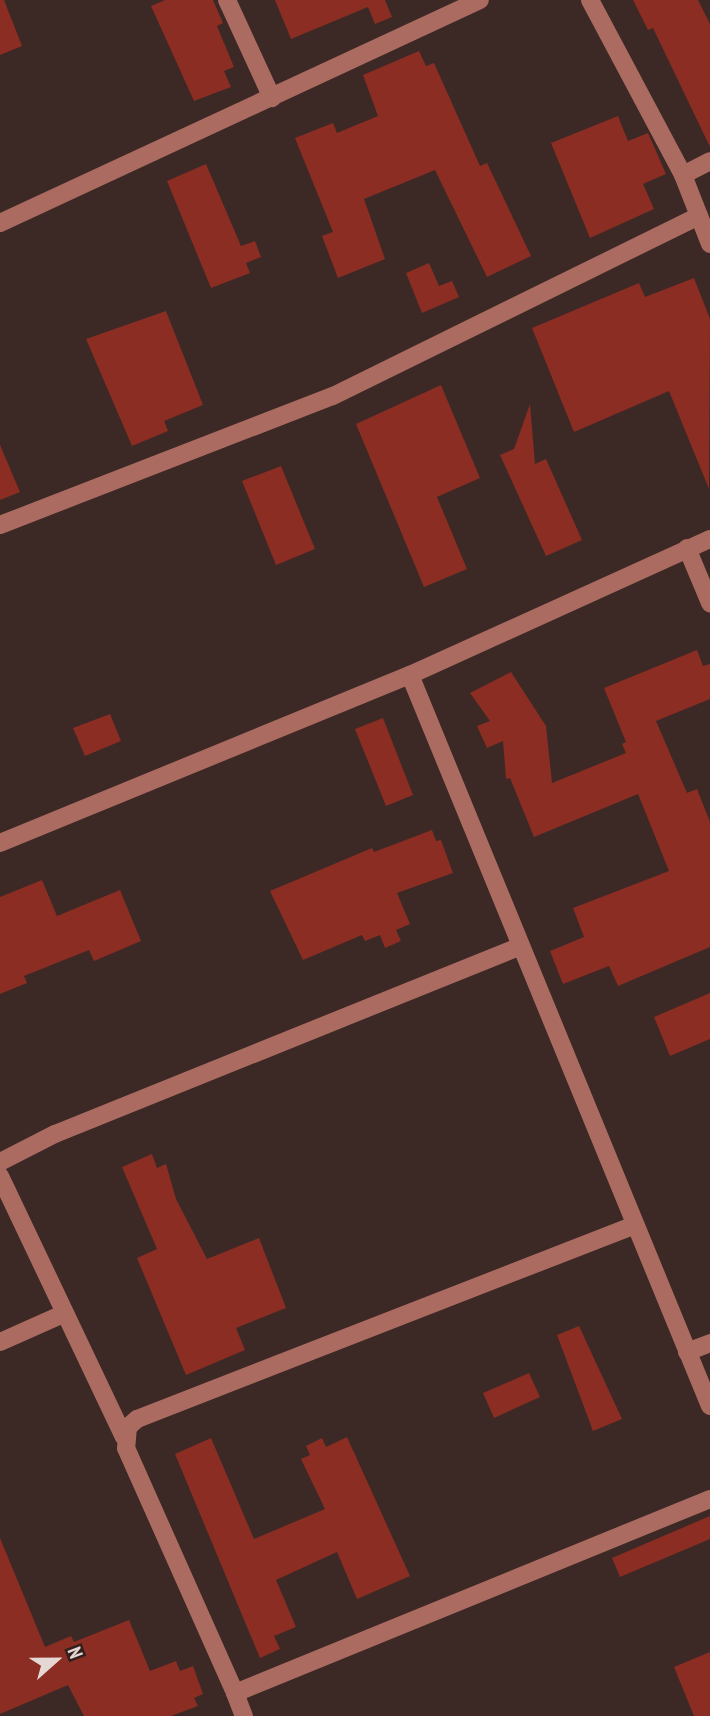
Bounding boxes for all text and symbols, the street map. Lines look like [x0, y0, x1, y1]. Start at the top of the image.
north arrow [21, 1625, 91, 1695]
text: N [63, 1643, 89, 1662]

